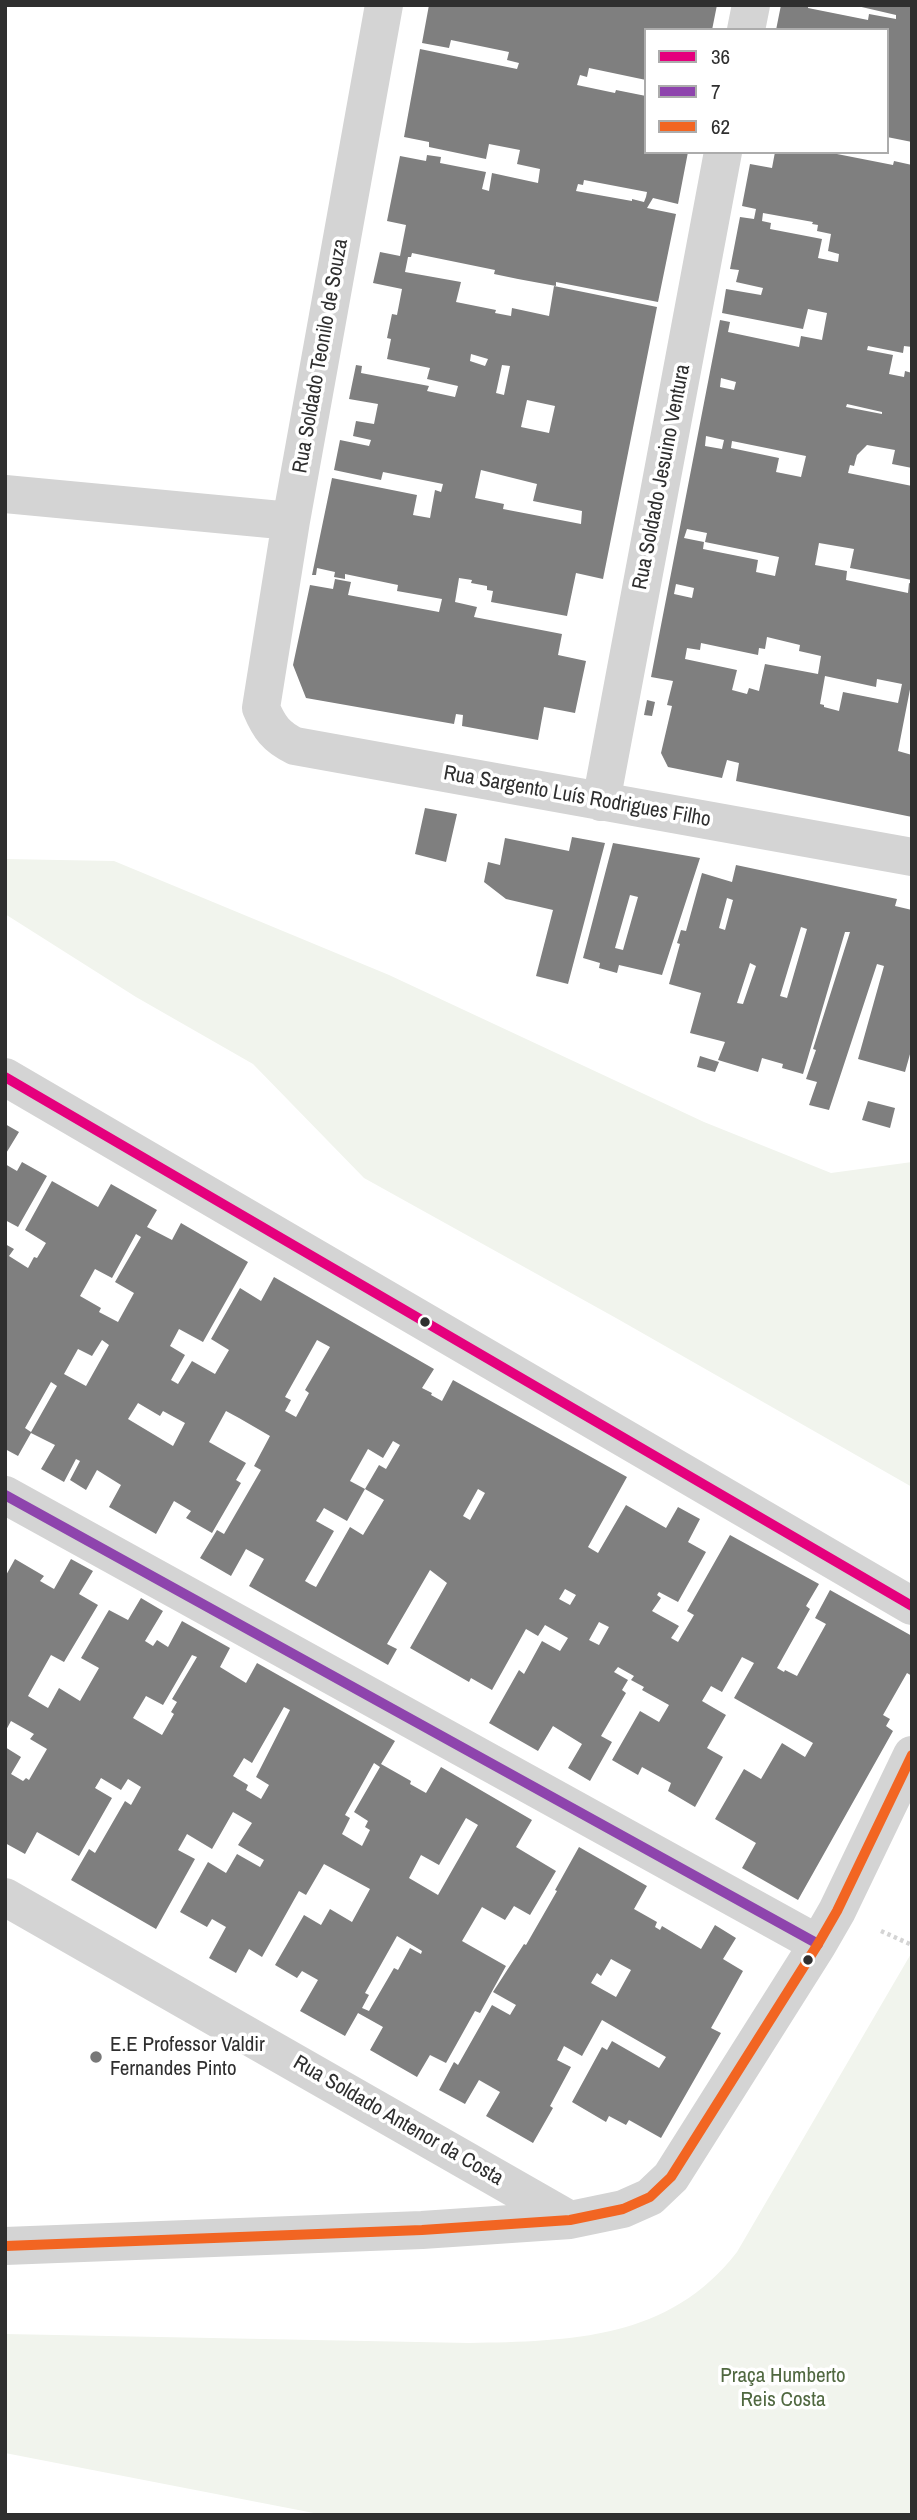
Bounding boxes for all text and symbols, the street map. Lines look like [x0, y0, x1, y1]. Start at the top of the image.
legend [644, 28, 889, 154]
text: 36 [711, 42, 730, 71]
text: 7 [711, 77, 721, 106]
text: 62 [711, 112, 730, 141]
street label: Rua Soldado Teonilo de Souza [288, 237, 354, 475]
street label: Rua Soldado Jesuino Ventura [628, 362, 696, 592]
street label: Rua Sargento Luís Rodrigues Filho [441, 761, 713, 833]
unlabelled marker [418, 1315, 432, 1329]
unlabelled marker [801, 1953, 815, 1967]
place label: E.E Professor Valdir Fernandes Pinto [110, 2032, 265, 2082]
marker: E.E Professor Valdir Fernandes Pinto [88, 2049, 104, 2065]
street label: Rua Soldado Antenor da Costa [288, 2050, 508, 2192]
park label: Praça Humberto Reis Costa [720, 2363, 846, 2413]

